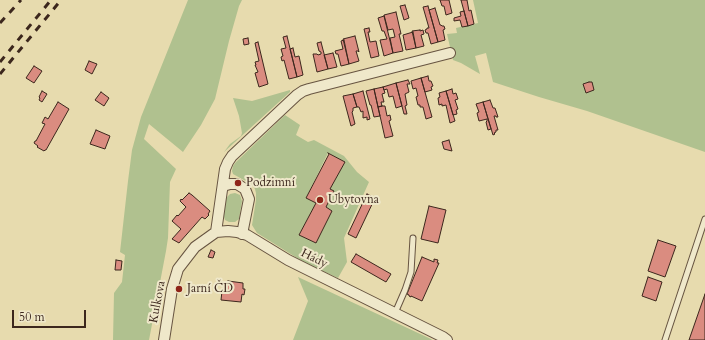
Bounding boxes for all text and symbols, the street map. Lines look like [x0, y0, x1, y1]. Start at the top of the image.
place label: Podzimní [246, 176, 295, 190]
marker: Podzimní [233, 178, 243, 188]
place label: Ubytovna [328, 193, 379, 207]
marker: Ubytovna [315, 195, 325, 205]
street label: Hády [298, 246, 330, 272]
street label: Kulkova [147, 280, 169, 324]
place label: Jarní ČD [187, 282, 233, 296]
marker: Jarní ČD [174, 284, 184, 294]
scale bar [14, 302, 88, 328]
text: 50 m [19, 309, 45, 325]

